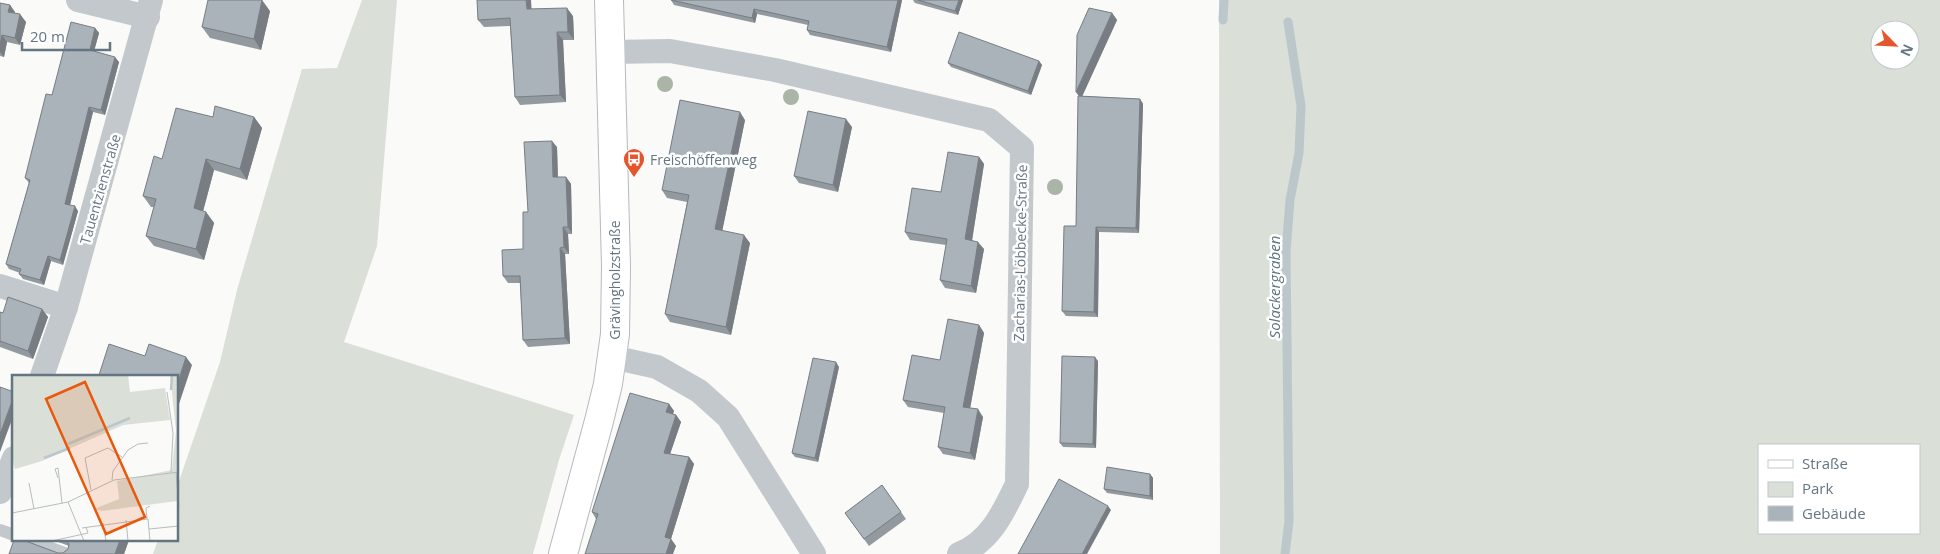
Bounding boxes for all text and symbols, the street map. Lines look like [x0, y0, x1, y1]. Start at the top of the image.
scale bar [22, 20, 110, 52]
north arrow [1870, 20, 1920, 70]
text: 20 m [30, 26, 65, 46]
text: N [1896, 41, 1918, 60]
street label: Tauentzienstraße [75, 132, 125, 246]
bus stop icon: Freischöffenweg [622, 147, 646, 178]
place label: Freischöffenweg [650, 150, 757, 169]
street label: Zacharias-Löbbecke-Straße [1009, 164, 1031, 342]
street label: Grävingholzstraße [605, 220, 624, 340]
water label: Solackergraben [1264, 236, 1284, 338]
inset map [12, 375, 179, 542]
legend [1758, 444, 1920, 534]
text: Straße [1802, 453, 1848, 473]
text: Park [1802, 478, 1833, 498]
text: Gebäude [1802, 503, 1866, 523]

